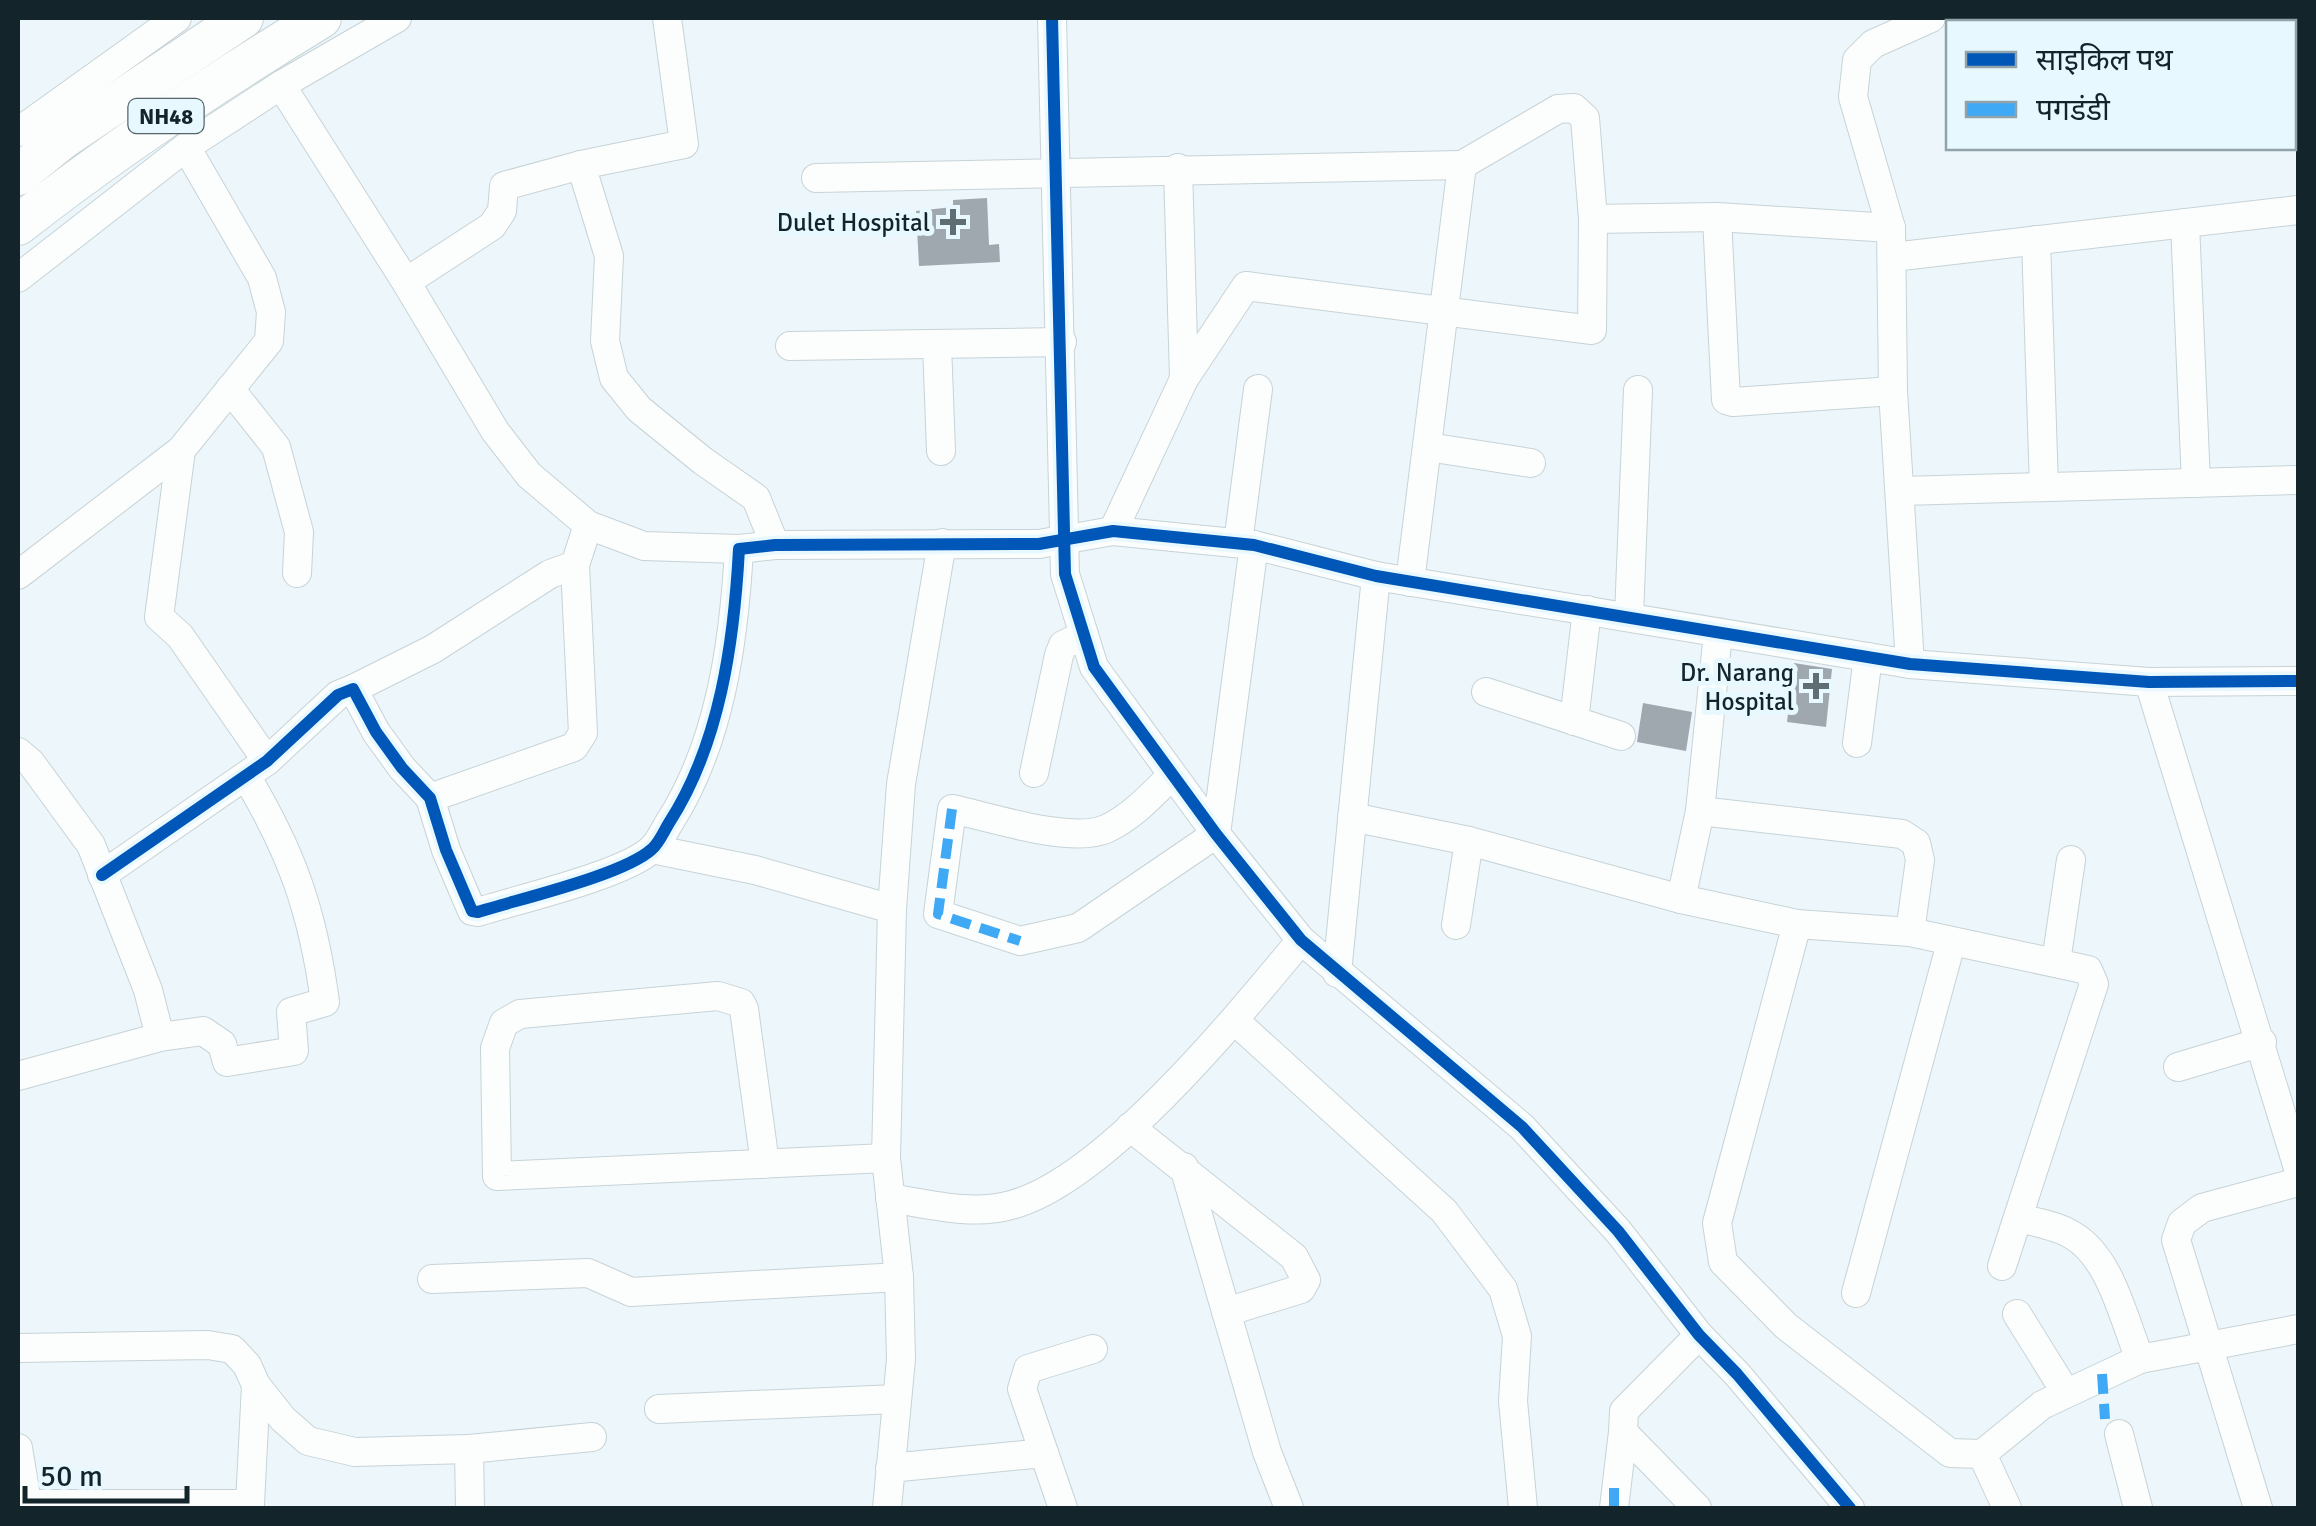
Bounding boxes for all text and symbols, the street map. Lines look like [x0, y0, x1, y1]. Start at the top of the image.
legend [1946, 20, 2296, 150]
text: साइकिल पथ [2036, 42, 2174, 79]
text: पगडंडी [2036, 92, 2111, 129]
road number: NH48 [128, 99, 204, 133]
place label: Dulet Hospital [777, 207, 930, 238]
marker: Dulet Hospital [940, 209, 966, 235]
place label: Dr. Narang Hospital [1680, 657, 1794, 717]
marker: Dr. Narang Hospital [1803, 673, 1829, 699]
scale bar [25, 1441, 188, 1503]
text: 50 m [40, 1458, 103, 1495]

